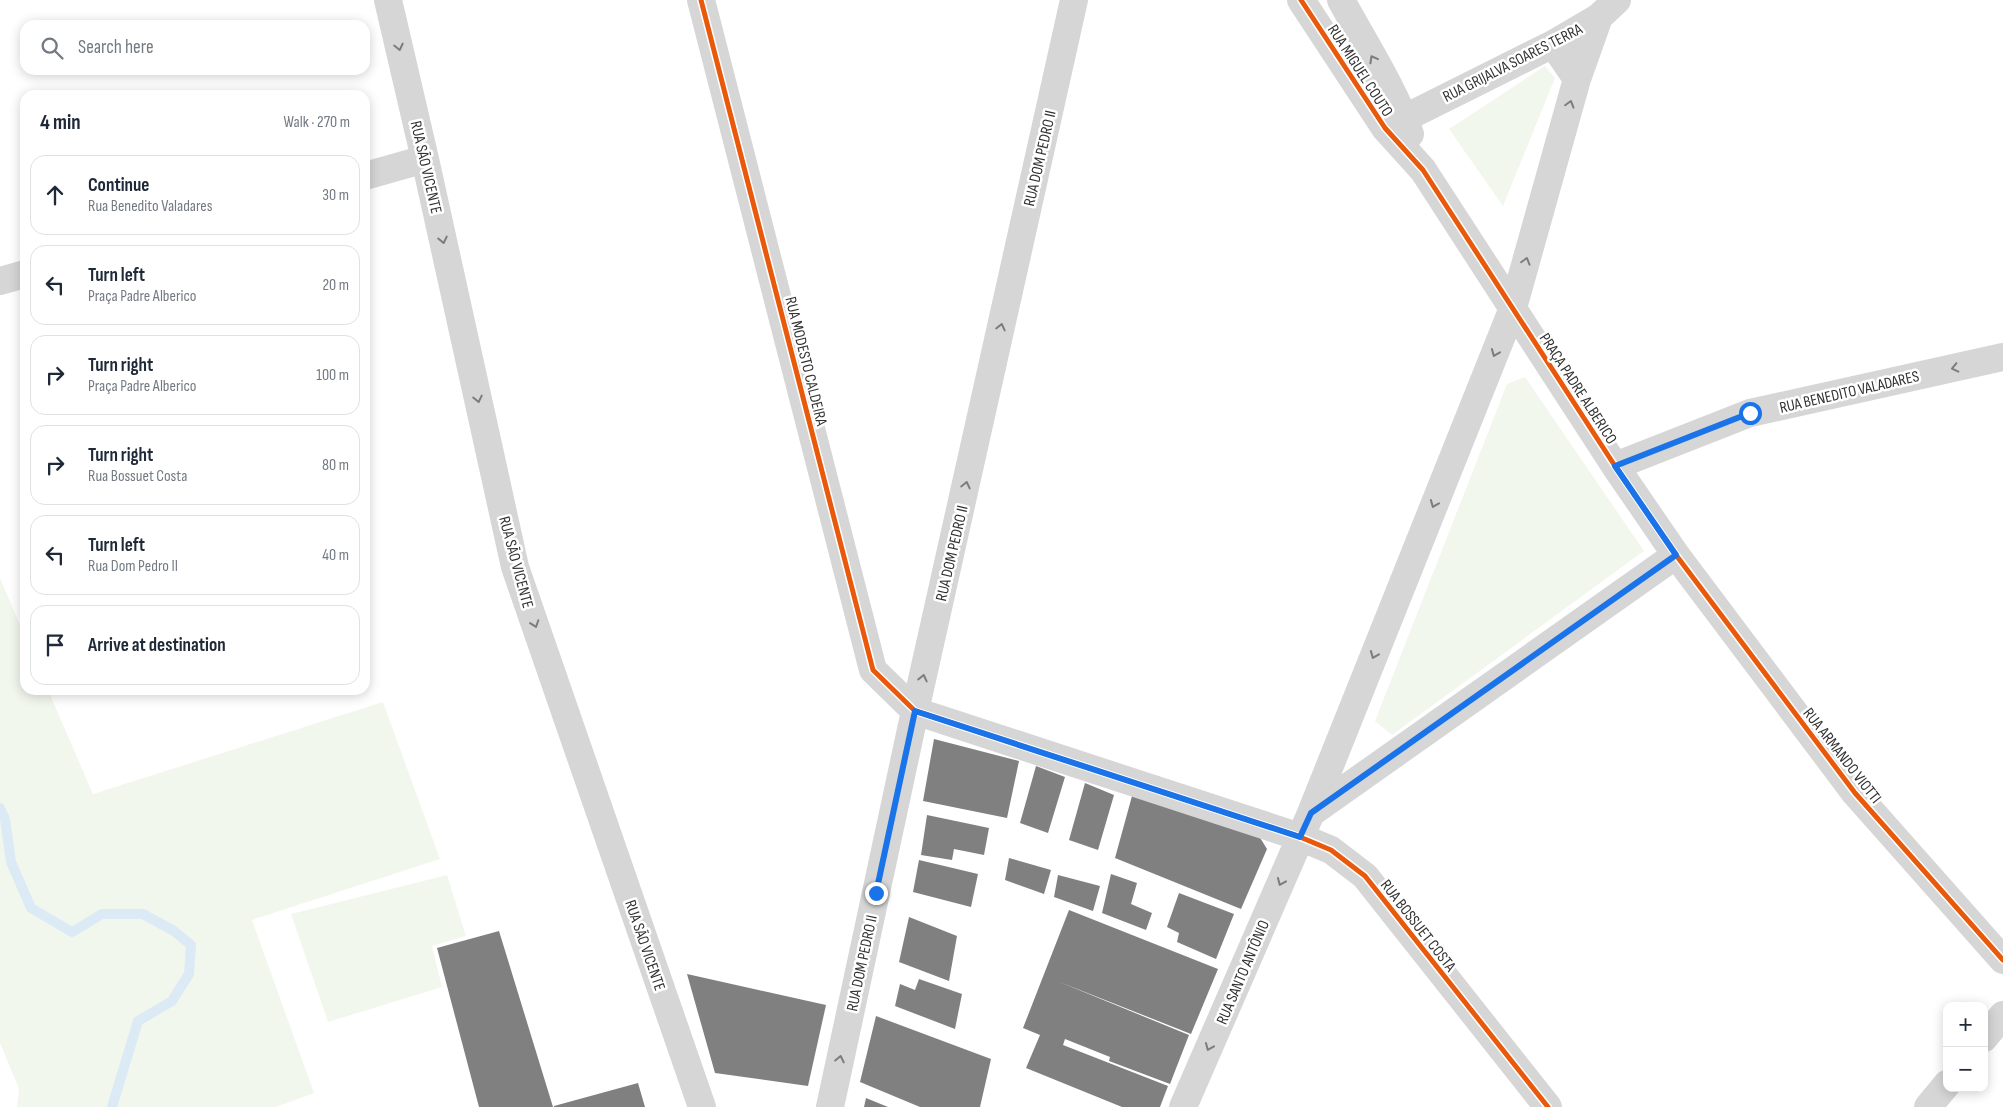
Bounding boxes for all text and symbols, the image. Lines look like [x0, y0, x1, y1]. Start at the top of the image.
search box [20, 20, 370, 75]
street label: RUA GRIJALVA SOARES TERRA [1440, 20, 1586, 107]
street label: RUA MIGUEL COUTO [1323, 21, 1397, 120]
icon: search [38, 34, 66, 62]
text: Search here [78, 36, 154, 59]
one-way arrow [393, 43, 404, 52]
one-way arrow [1369, 55, 1379, 64]
one-way arrow [1564, 101, 1574, 109]
street label: RUA DOM PEDRO II [1020, 109, 1061, 208]
text: 4 min [40, 110, 81, 135]
text: Walk · 270 m [284, 113, 350, 132]
street label: RUA SÃO VICENTE [406, 119, 445, 216]
text: Continue [88, 174, 149, 197]
icon: ahead [41, 181, 69, 209]
text: 30 m [322, 186, 349, 205]
text: Rua Benedito Valadares [88, 197, 213, 216]
one-way arrow [437, 236, 448, 244]
one-way arrow [1520, 257, 1531, 265]
text: Turn left [88, 264, 145, 287]
icon: left [41, 271, 69, 299]
text: 20 m [322, 276, 349, 295]
text: Praça Padre Alberico [88, 287, 196, 306]
street label: RUA MODESTO CALDEIRA [780, 295, 831, 428]
one-way arrow [995, 322, 1006, 331]
street label: PRAÇA PADRE ALBERICO [1535, 330, 1621, 448]
one-way arrow [1491, 348, 1501, 357]
text: Turn right [88, 354, 153, 377]
icon: right [41, 361, 69, 389]
one-way arrow [1951, 362, 1960, 372]
text: 100 m [316, 366, 349, 385]
street label: RUA BENEDITO VALADARES [1778, 367, 1921, 418]
text: Praça Padre Alberico [88, 377, 196, 396]
one-way arrow [472, 394, 483, 403]
route start [1739, 402, 1762, 425]
text: Turn right [88, 444, 153, 467]
icon: right [41, 451, 69, 479]
text: 80 m [322, 456, 349, 475]
text: Rua Bossuet Costa [88, 467, 187, 486]
one-way arrow [960, 481, 971, 490]
one-way arrow [1430, 499, 1441, 508]
street label: RUA DOM PEDRO II [932, 504, 973, 603]
street label: RUA SÃO VICENTE [494, 514, 537, 611]
text: Turn left [88, 534, 145, 557]
icon: left [41, 541, 69, 569]
text: 40 m [322, 546, 349, 565]
text: Rua Dom Pedro II [88, 557, 178, 576]
one-way arrow [529, 619, 539, 628]
icon: arrive [41, 631, 69, 659]
text: Arrive at destination [88, 634, 226, 657]
one-way arrow [1370, 650, 1380, 659]
one-way arrow [917, 674, 928, 683]
street label: RUA ARMANDO VIOTTI [1799, 704, 1885, 807]
street label: RUA BOSSUET COSTA [1376, 876, 1460, 976]
one-way arrow [1276, 877, 1287, 886]
route end [865, 882, 888, 905]
street label: RUA SÃO VICENTE [620, 898, 669, 993]
street label: RUA DOM PEDRO II [843, 914, 882, 1013]
street label: RUA SANTO ANTÔNIO [1213, 918, 1274, 1028]
map controls [1943, 1002, 1988, 1092]
button: + [1943, 1002, 1988, 1047]
one-way arrow [1205, 1042, 1216, 1051]
button: − [1943, 1047, 1988, 1092]
one-way arrow [834, 1055, 845, 1064]

